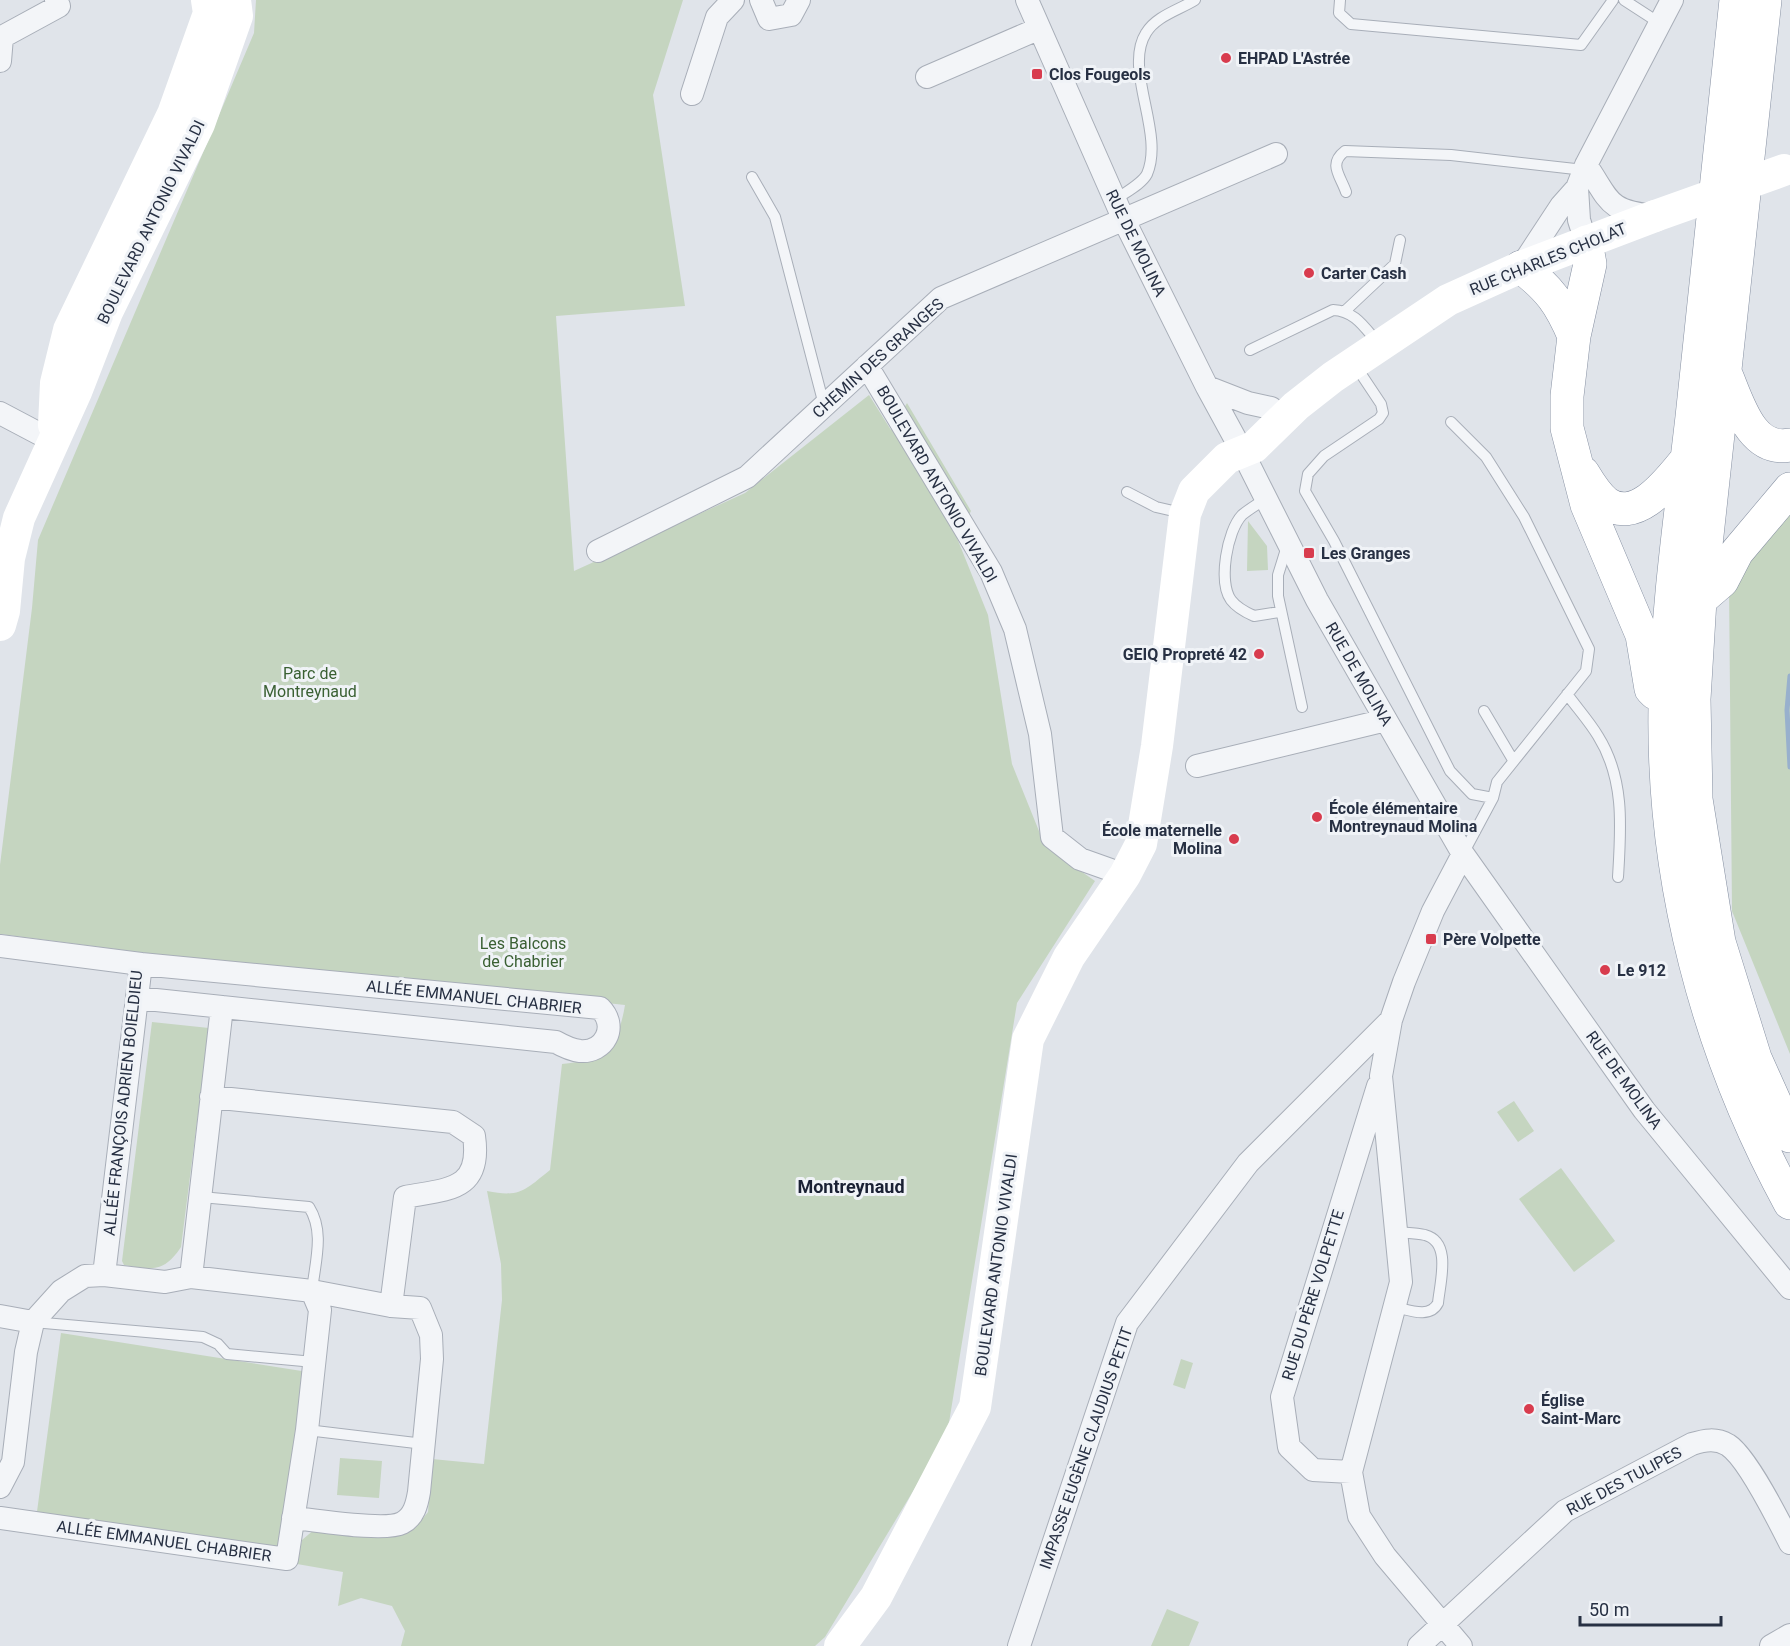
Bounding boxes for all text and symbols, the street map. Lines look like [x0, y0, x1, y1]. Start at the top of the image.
place label: EHPAD L'Astrée [1238, 49, 1350, 68]
marker: EHPAD L'Astrée [1219, 51, 1233, 65]
place label: Clos Fougeols [1049, 65, 1151, 84]
marker: Clos Fougeols [1030, 67, 1044, 81]
street label: BOULEVARD ANTONIO VIVALDI [93, 117, 209, 327]
street label: RUE DE MOLINA [1102, 186, 1170, 300]
street label: RUE CHARLES CHOLAT [1467, 219, 1630, 299]
place label: Carter Cash [1321, 264, 1406, 283]
marker: Carter Cash [1302, 266, 1316, 280]
street label: CHEMIN DES GRANGES [809, 294, 947, 422]
street label: BOULEVARD ANTONIO VIVALDI [873, 382, 1001, 586]
place label: Les Granges [1321, 544, 1411, 563]
marker: Les Granges [1302, 546, 1316, 560]
street label: RUE DE MOLINA [1322, 619, 1397, 730]
place label: GEIQ Propreté 42 [1123, 645, 1247, 664]
marker: GEIQ Propreté 42 [1252, 647, 1266, 661]
park label: Parc de Montreynaud [263, 664, 357, 701]
place label: École élémentaire Montreynaud Molina [1329, 799, 1478, 836]
marker: École élémentaire Montreynaud Molina [1310, 810, 1324, 824]
place label: École maternelle Molina [1102, 821, 1222, 858]
marker: École maternelle Molina [1227, 832, 1241, 846]
place label: Père Volpette [1443, 930, 1541, 949]
marker: Père Volpette [1424, 932, 1438, 946]
park label: Les Balcons de Chabrier [480, 934, 566, 971]
place label: Le 912 [1617, 961, 1666, 980]
marker: Le 912 [1598, 963, 1612, 977]
street label: ALLÉE FRANÇOIS ADRIEN BOIELDIEU [100, 969, 146, 1237]
street label: ALLÉE EMMANUEL CHABRIER [365, 976, 583, 1018]
street label: RUE DE MOLINA [1582, 1027, 1666, 1133]
street label: BOULEVARD ANTONIO VIVALDI [971, 1153, 1021, 1377]
district label: Montreynaud [797, 1176, 905, 1197]
street label: RUE DU PÈRE VOLPETTE [1278, 1207, 1348, 1383]
street label: IMPASSE EUGÈNE CLAUDIUS PETIT [1036, 1324, 1137, 1572]
place label: Église Saint-Marc [1541, 1391, 1621, 1428]
marker: Église Saint-Marc [1522, 1402, 1536, 1416]
street label: RUE DES TULIPES [1563, 1443, 1685, 1519]
street label: ALLÉE EMMANUEL CHABRIER [56, 1517, 273, 1565]
scale bar [1580, 1589, 1721, 1627]
text: 50 m [1589, 1599, 1629, 1620]

